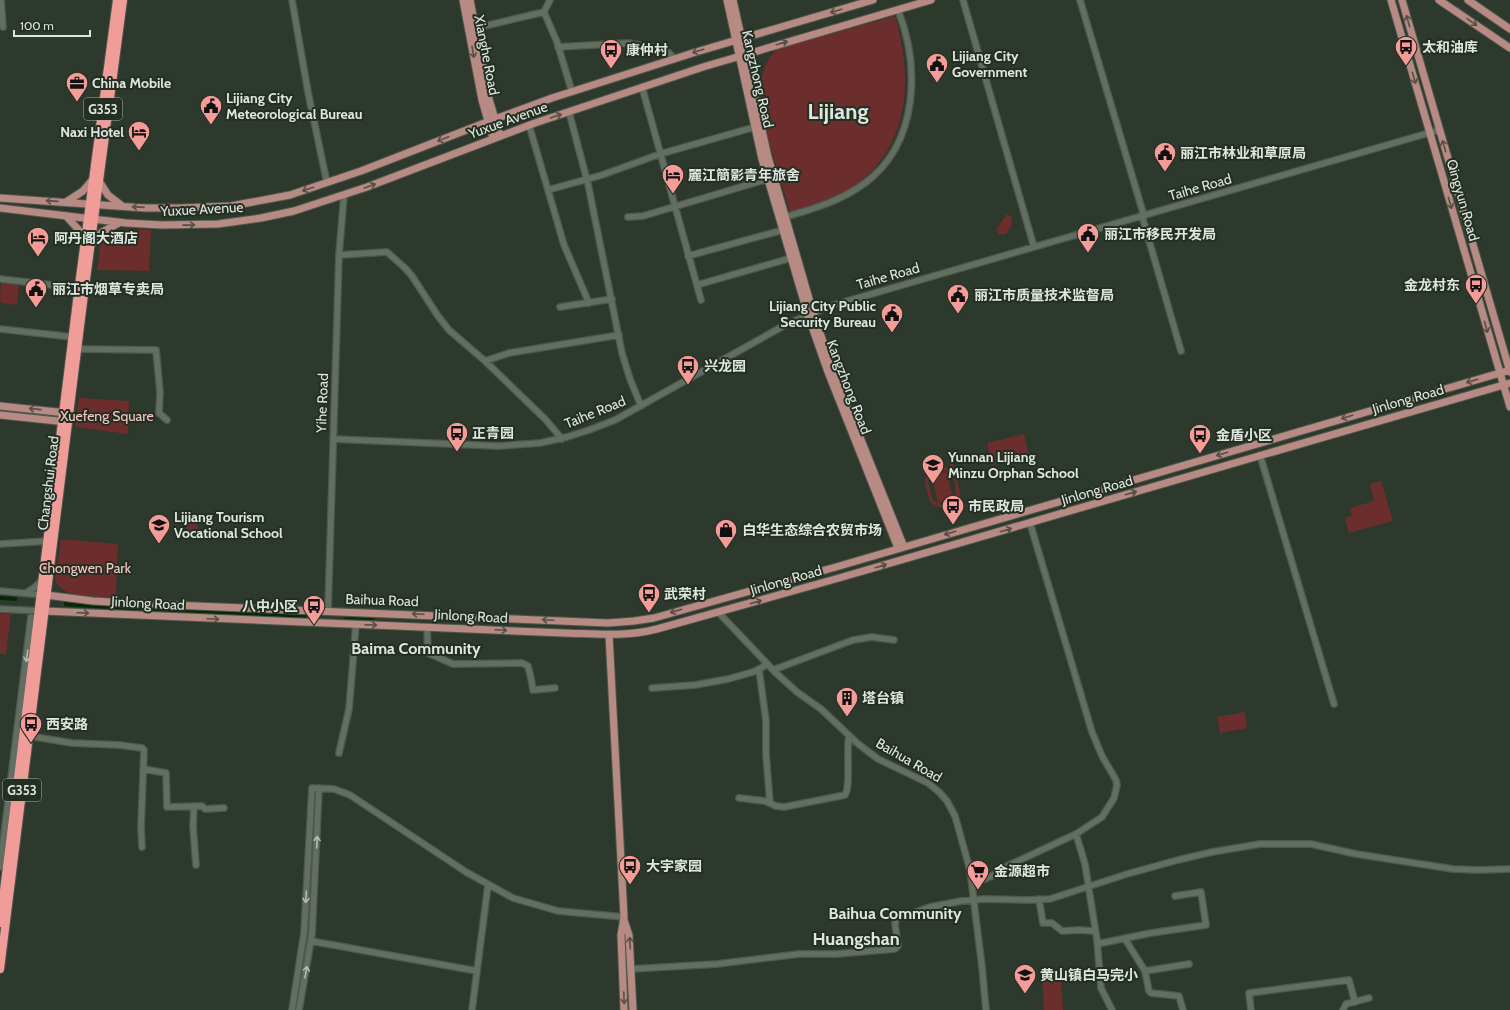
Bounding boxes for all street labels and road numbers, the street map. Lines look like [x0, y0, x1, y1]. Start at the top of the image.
street label: Xianghe Road [470, 13, 504, 97]
street label: Kangzhong Road [738, 28, 778, 130]
street label: Yuxue Avenue [465, 97, 550, 143]
road number: G353 [84, 98, 122, 120]
street label: Qingyun Road [1443, 157, 1483, 243]
street label: Taihe Road [1166, 169, 1234, 205]
street label: Yuxue Avenue [159, 198, 244, 220]
street label: Taihe Road [854, 258, 922, 294]
street label: Kangzhong Road [823, 337, 875, 437]
street label: Yihe Road [312, 373, 332, 434]
street label: Jinlong Road [1369, 380, 1446, 418]
street label: Taihe Road [562, 392, 628, 432]
street label: Changshui Road [33, 435, 63, 531]
street label: Jinlong Road [1058, 471, 1135, 509]
street label: Jinlong Road [747, 561, 824, 599]
street label: Baihua Road [345, 590, 419, 610]
street label: Jinlong Road [110, 592, 185, 614]
street label: Jinlong Road [433, 605, 508, 627]
street label: Baihua Road [873, 734, 945, 786]
road number: G353 [3, 779, 41, 801]

